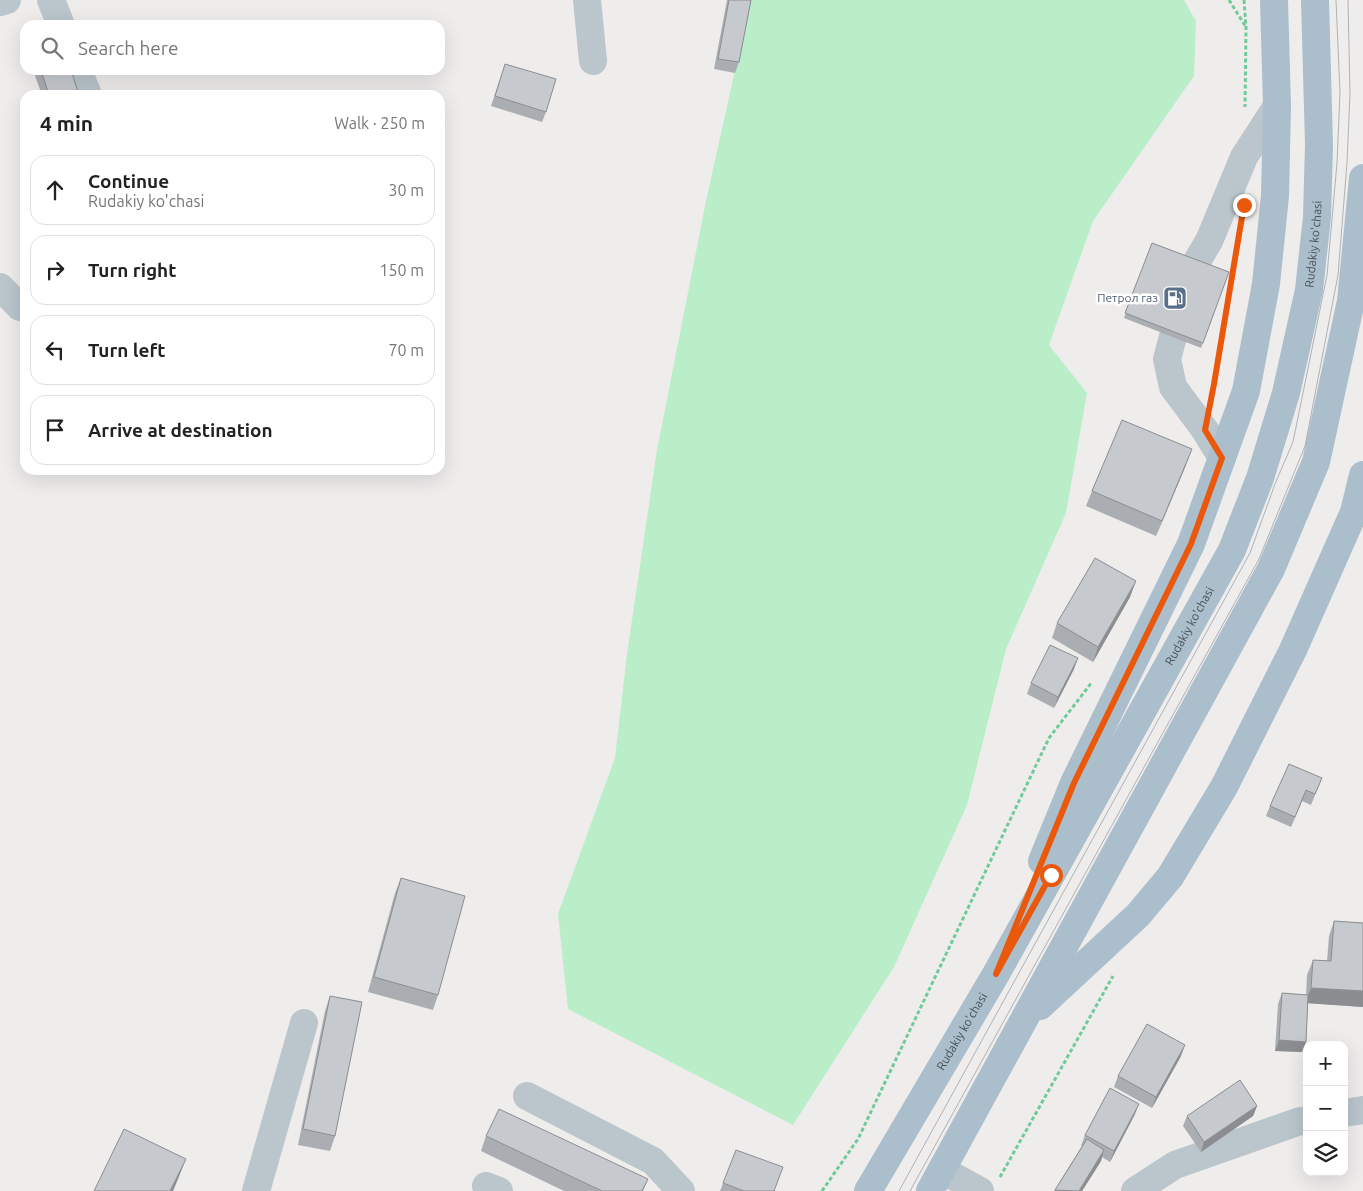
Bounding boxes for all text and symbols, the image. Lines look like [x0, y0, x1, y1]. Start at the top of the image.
search box [20, 20, 445, 75]
icon: search [38, 34, 66, 62]
text: Search here [78, 37, 178, 59]
text: 4 min [40, 111, 93, 135]
text: Walk · 250 m [334, 114, 425, 132]
text: Continue [88, 170, 169, 192]
icon: ahead [41, 176, 69, 204]
text: 30 m [388, 181, 424, 199]
text: Rudakiy ko'chasi [88, 192, 204, 210]
route end [1233, 194, 1256, 217]
street label: Rudakiy ko'chasi [1302, 200, 1323, 288]
icon: right [41, 256, 69, 284]
text: Turn right [88, 259, 176, 281]
text: 150 m [379, 261, 424, 279]
fuel station icon: Петрол газ [1162, 285, 1188, 311]
place label: Петрол газ [1097, 291, 1158, 304]
icon: left [41, 336, 69, 364]
text: Turn left [88, 339, 166, 361]
text: 70 m [388, 341, 424, 359]
icon: arrive [41, 416, 69, 444]
text: Arrive at destination [88, 419, 273, 441]
street label: Rudakiy ko'chasi [1162, 585, 1216, 667]
route start [1040, 864, 1063, 887]
street label: Rudakiy ko'chasi [934, 990, 989, 1072]
map controls [1303, 1041, 1348, 1176]
button: + [1303, 1041, 1348, 1086]
button: − [1303, 1086, 1348, 1131]
button: layers [1303, 1131, 1348, 1176]

